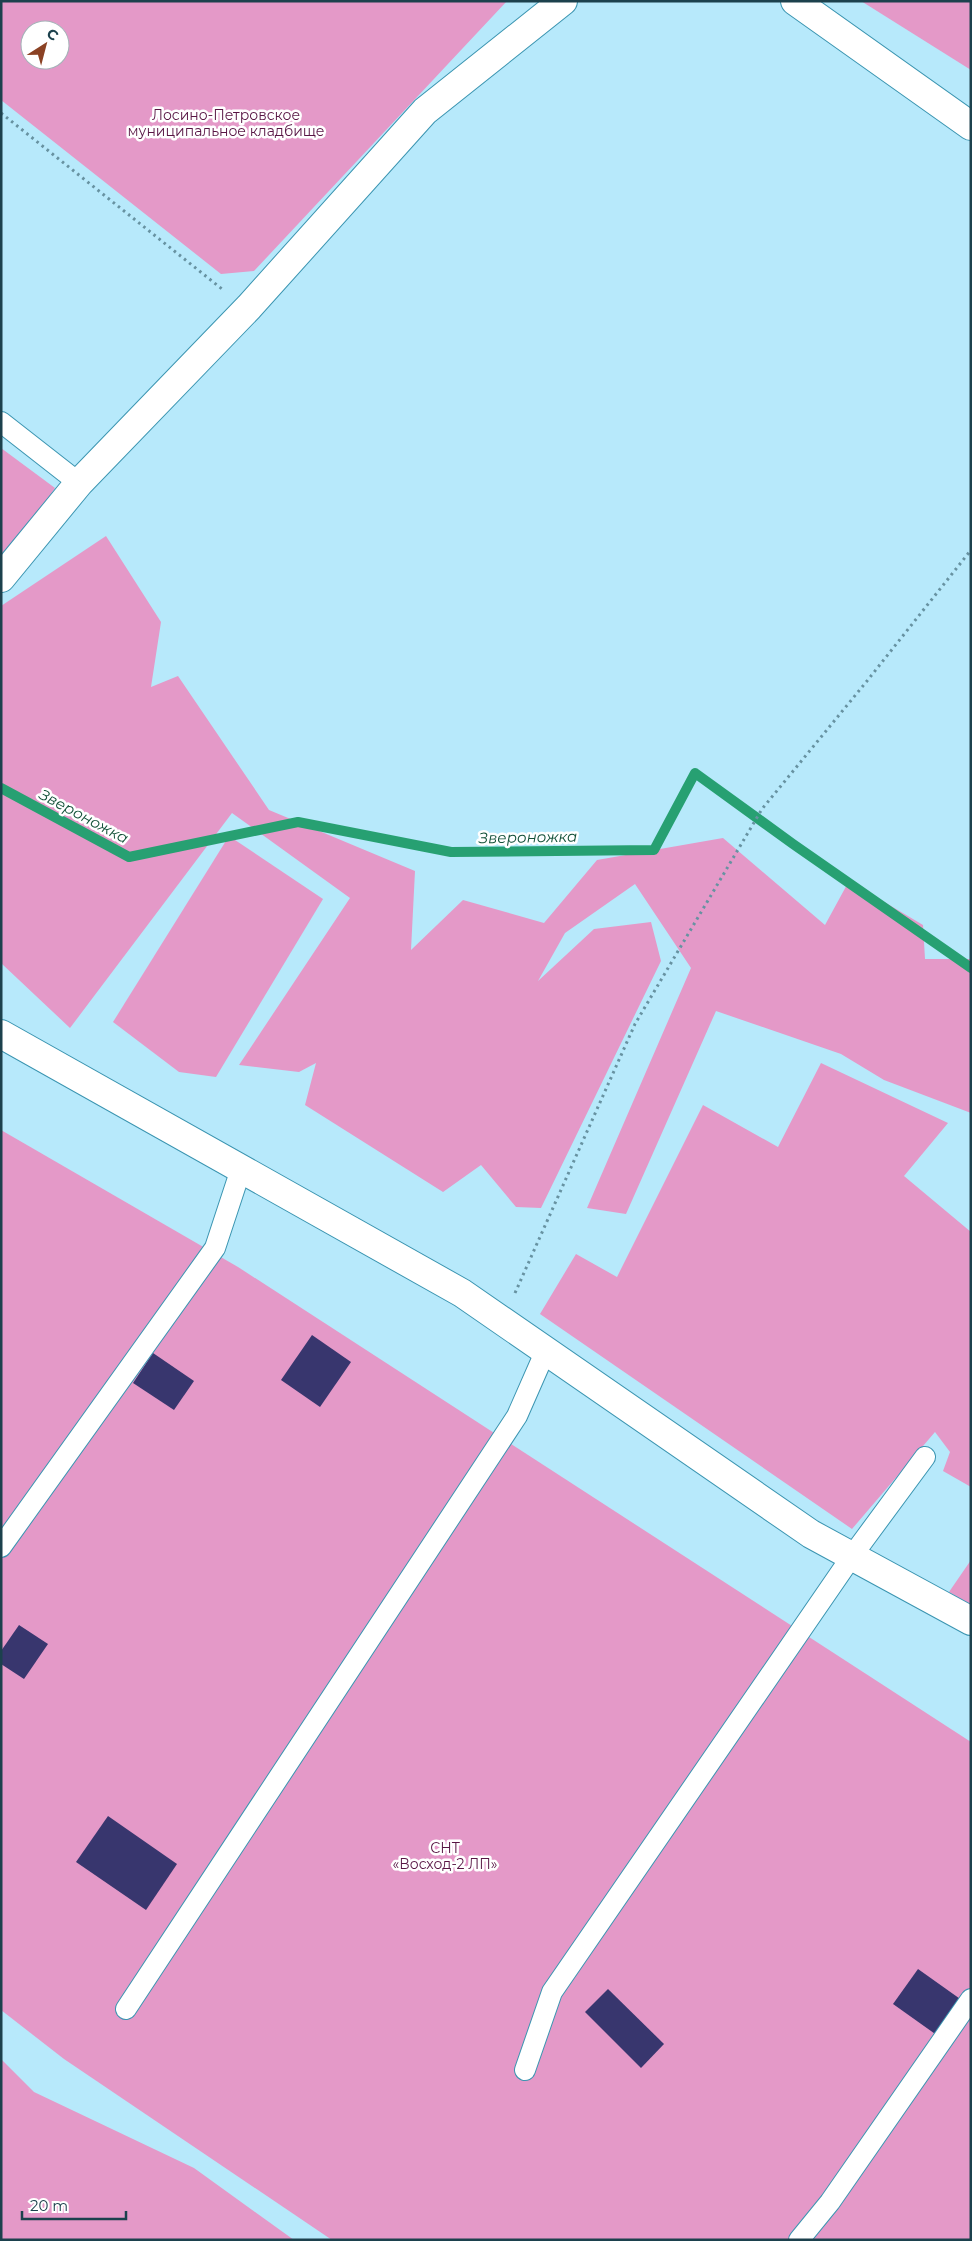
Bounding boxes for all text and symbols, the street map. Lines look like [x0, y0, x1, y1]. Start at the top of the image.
north arrow [20, 20, 70, 70]
text: С [43, 24, 62, 45]
park label: Лосино-Петровское муниципальное кладбище [128, 106, 324, 140]
water label: Звероножка [35, 784, 132, 848]
water label: Звероножка [478, 827, 577, 847]
park label: СНТ «Восход-2 ЛП» [393, 1839, 497, 1873]
scale bar [22, 2188, 126, 2220]
text: 20 m [30, 2196, 68, 2215]

